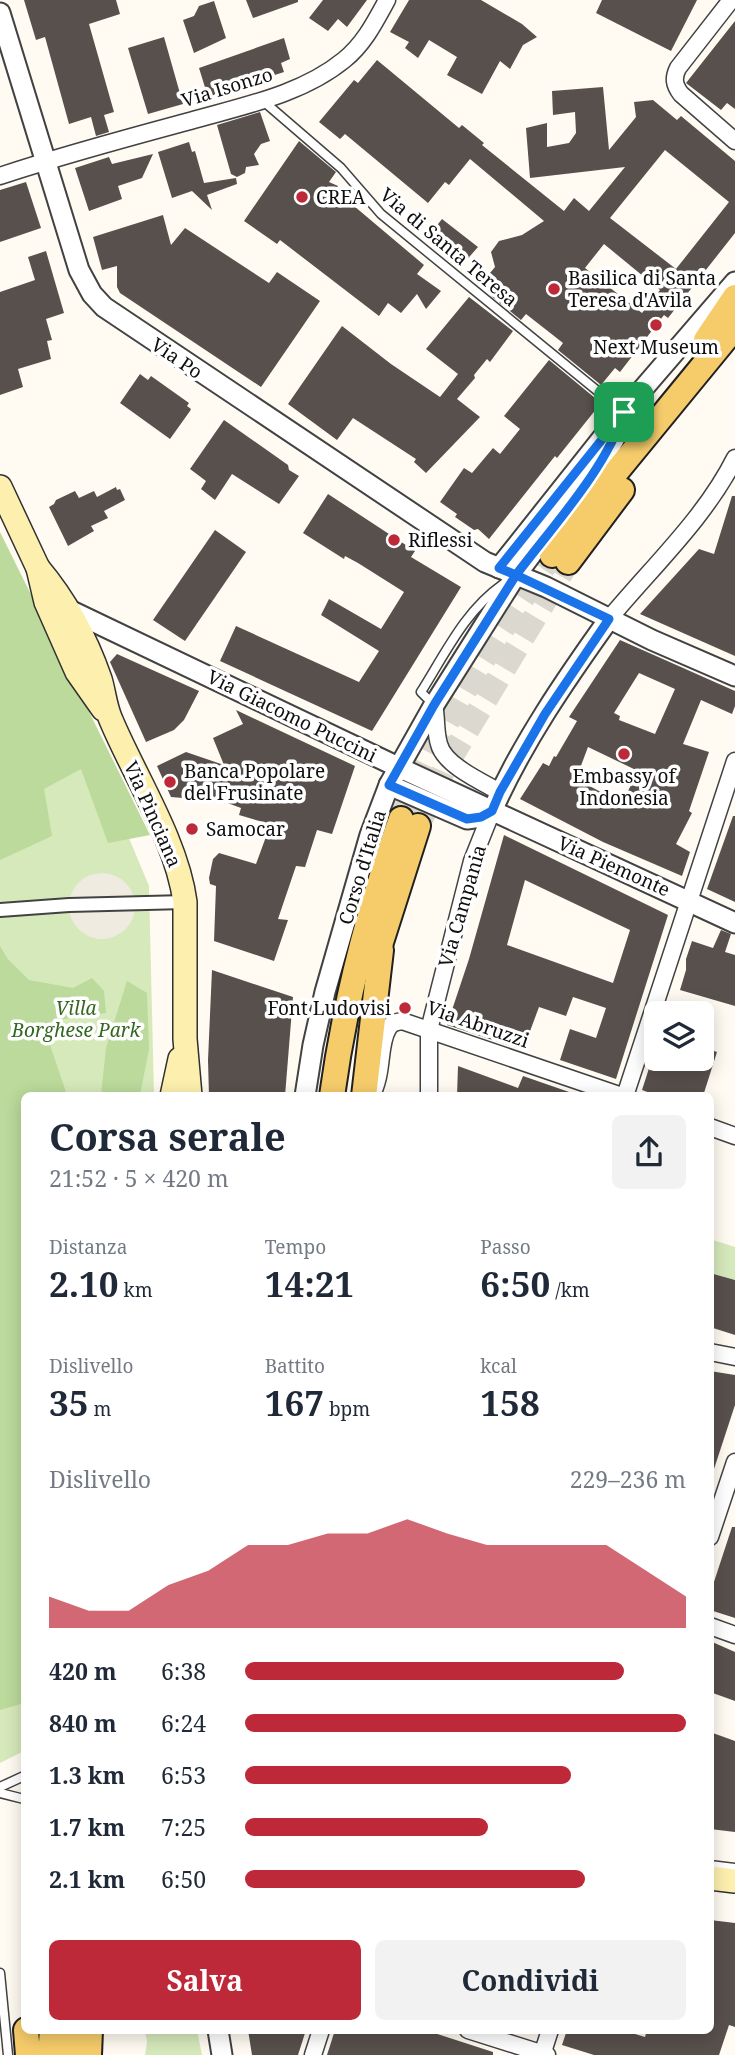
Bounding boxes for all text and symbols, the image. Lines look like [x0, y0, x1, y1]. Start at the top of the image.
street label: Via Isonzo [178, 61, 276, 113]
street label: Via di Santa Teresa [375, 182, 523, 312]
place label: CREA [316, 184, 366, 210]
marker: CREA [294, 189, 310, 205]
place label: Basilica di Santa Teresa d'Avila [568, 265, 716, 313]
marker: Basilica di Santa Teresa d'Avila [546, 281, 562, 297]
marker: Next Museum [648, 317, 664, 333]
street label: Via Po [146, 331, 208, 385]
place label: Next Museum [593, 334, 719, 360]
pin [594, 382, 654, 442]
icon: arrive [605, 393, 643, 431]
place label: Riflessi [408, 527, 473, 553]
marker: Riflessi [386, 532, 402, 548]
street label: Via Giacomo Puccini [203, 664, 381, 768]
marker: Embassy of Indonesia [616, 746, 632, 762]
street label: Via Pinciana [118, 757, 188, 871]
place label: Banca Popolare del Frusinate [184, 758, 325, 806]
place label: Embassy of Indonesia [573, 763, 677, 811]
marker: Banca Popolare del Frusinate [162, 774, 178, 790]
street label: Corso d'Italia [332, 806, 392, 928]
place label: Samocar [206, 816, 285, 842]
marker: Samocar [184, 821, 200, 837]
street label: Via Piemonte [554, 830, 674, 902]
street label: Via Campania [432, 842, 492, 970]
street label: Via Abruzzi [424, 994, 532, 1054]
park label: Villa Borghese Park [11, 995, 142, 1043]
place label: Font Ludovisi [267, 995, 391, 1021]
marker: Font Ludovisi [397, 1000, 413, 1016]
map controls [644, 1001, 714, 1071]
button: layers [644, 1001, 714, 1071]
text: Corsa serale [49, 1110, 286, 1162]
button: share [612, 1115, 686, 1189]
text: 21:52 · 5 × 420 m [49, 1162, 229, 1194]
text: Distanza [49, 1234, 128, 1260]
text: Tempo [265, 1234, 326, 1260]
text: Passo [480, 1234, 531, 1260]
text: 2.10 [49, 1260, 119, 1307]
text: 14:21 [265, 1260, 354, 1307]
text: 6:50 [480, 1260, 550, 1307]
text: km [119, 1277, 153, 1303]
text: /km [550, 1277, 590, 1303]
text: Dislivello [49, 1353, 133, 1379]
text: Battito [265, 1353, 325, 1379]
text: kcal [480, 1353, 517, 1379]
text: 35 [49, 1379, 89, 1426]
text: 167 [265, 1379, 324, 1426]
text: 158 [480, 1379, 540, 1426]
text: m [89, 1396, 111, 1422]
text: bpm [324, 1396, 370, 1422]
text: Dislivello [49, 1463, 151, 1495]
text: 229–236 m [570, 1463, 686, 1495]
text: 420 m [49, 1655, 117, 1687]
text: 6:38 [161, 1655, 206, 1687]
text: 840 m [49, 1707, 117, 1739]
text: 6:24 [161, 1707, 206, 1739]
text: 1.3 km [49, 1759, 125, 1791]
text: 6:53 [161, 1759, 206, 1791]
text: 1.7 km [49, 1811, 125, 1843]
text: 7:25 [161, 1811, 206, 1843]
text: 2.1 km [49, 1863, 125, 1895]
text: 6:50 [161, 1863, 206, 1895]
button: Salva [49, 1940, 361, 2020]
button: Condividi [375, 1940, 686, 2020]

